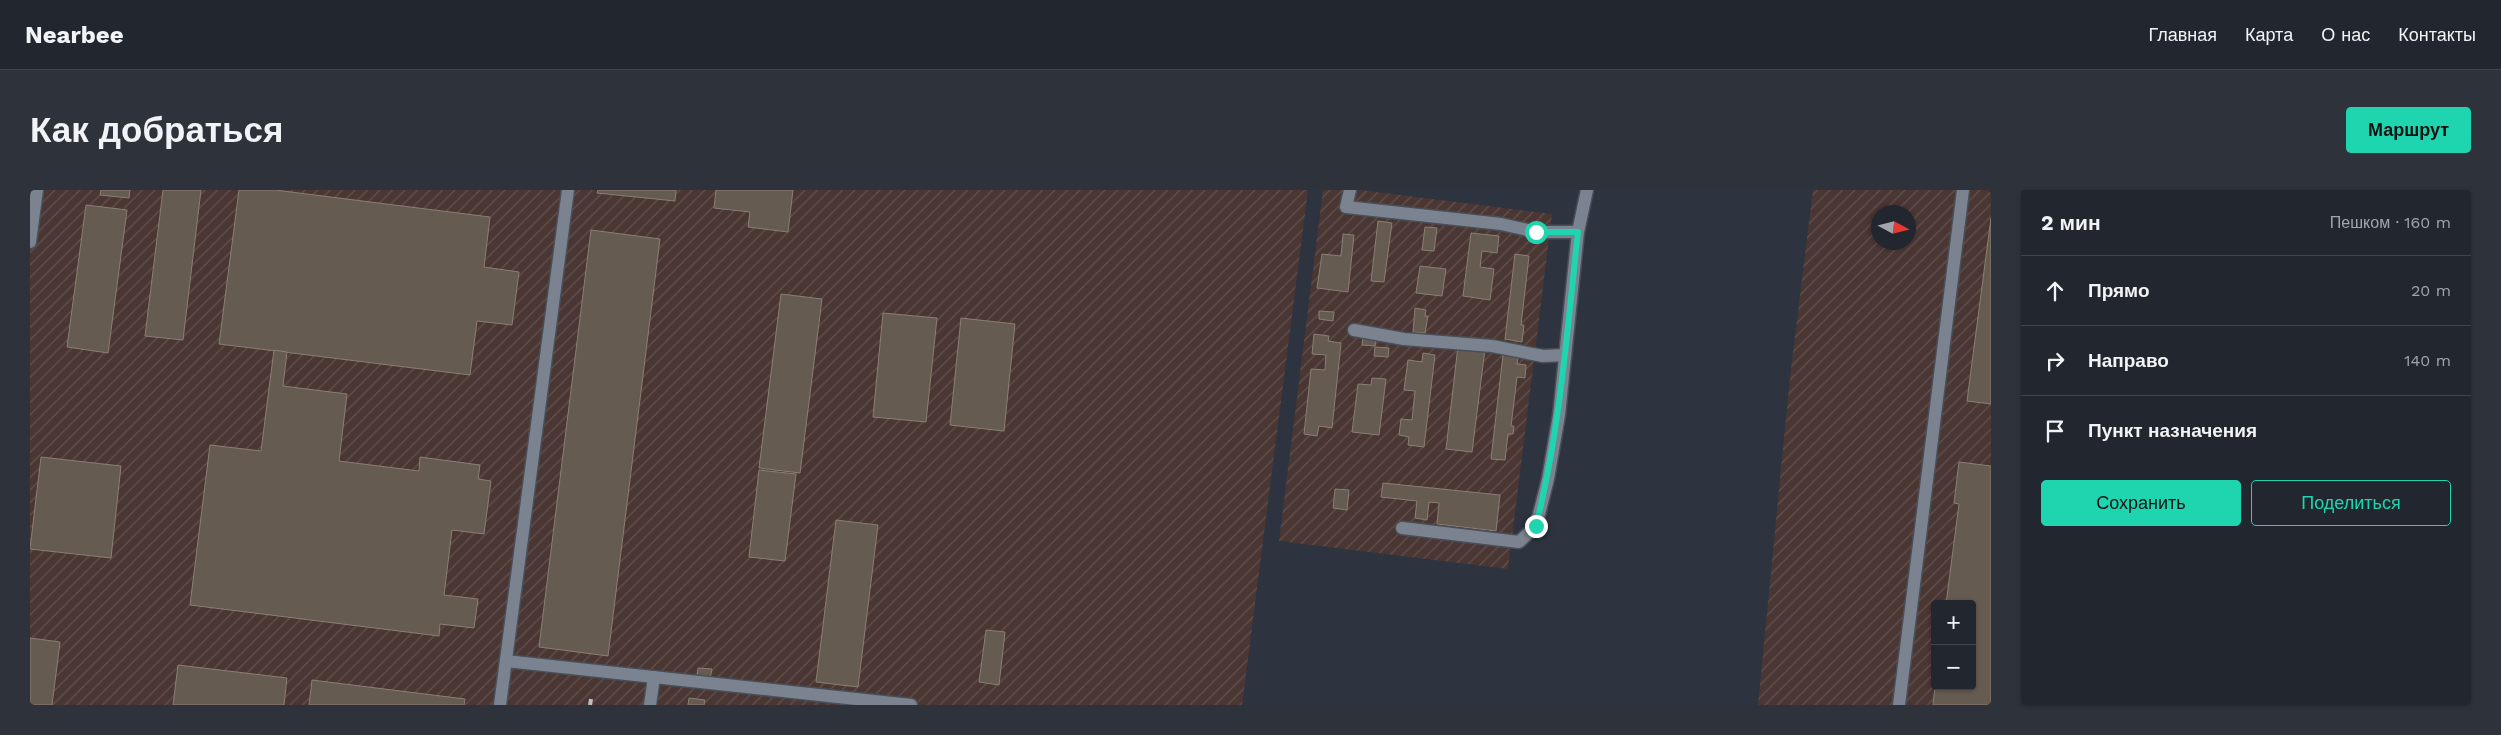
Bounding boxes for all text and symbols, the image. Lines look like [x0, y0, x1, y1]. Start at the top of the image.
text: Nearbee [25, 21, 124, 49]
text: Главная [2148, 24, 2217, 45]
text: Карта [2245, 24, 2293, 45]
text: О нас [2321, 24, 2370, 45]
text: Контакты [2398, 24, 2476, 45]
button: Маршрут [2346, 107, 2471, 153]
text: Как добраться [30, 109, 283, 151]
north arrow [1871, 205, 1916, 250]
text: 2 мин [2041, 210, 2101, 235]
text: Пешком · 160 m [2330, 213, 2451, 232]
route start [1525, 221, 1548, 244]
icon: ahead [2041, 277, 2069, 305]
text: Прямо [2088, 279, 2150, 302]
text: 20 m [2411, 281, 2451, 300]
icon: right [2041, 347, 2069, 375]
text: Направо [2088, 349, 2169, 372]
text: 140 m [2404, 351, 2451, 370]
icon: arrive [2041, 417, 2069, 445]
text: Пункт назначения [2088, 419, 2257, 442]
button: Сохранить [2041, 480, 2241, 526]
button: Поделиться [2251, 480, 2451, 526]
route end [1525, 515, 1548, 538]
map controls [1931, 600, 1976, 690]
button: + [1931, 600, 1976, 645]
button: − [1931, 645, 1976, 690]

